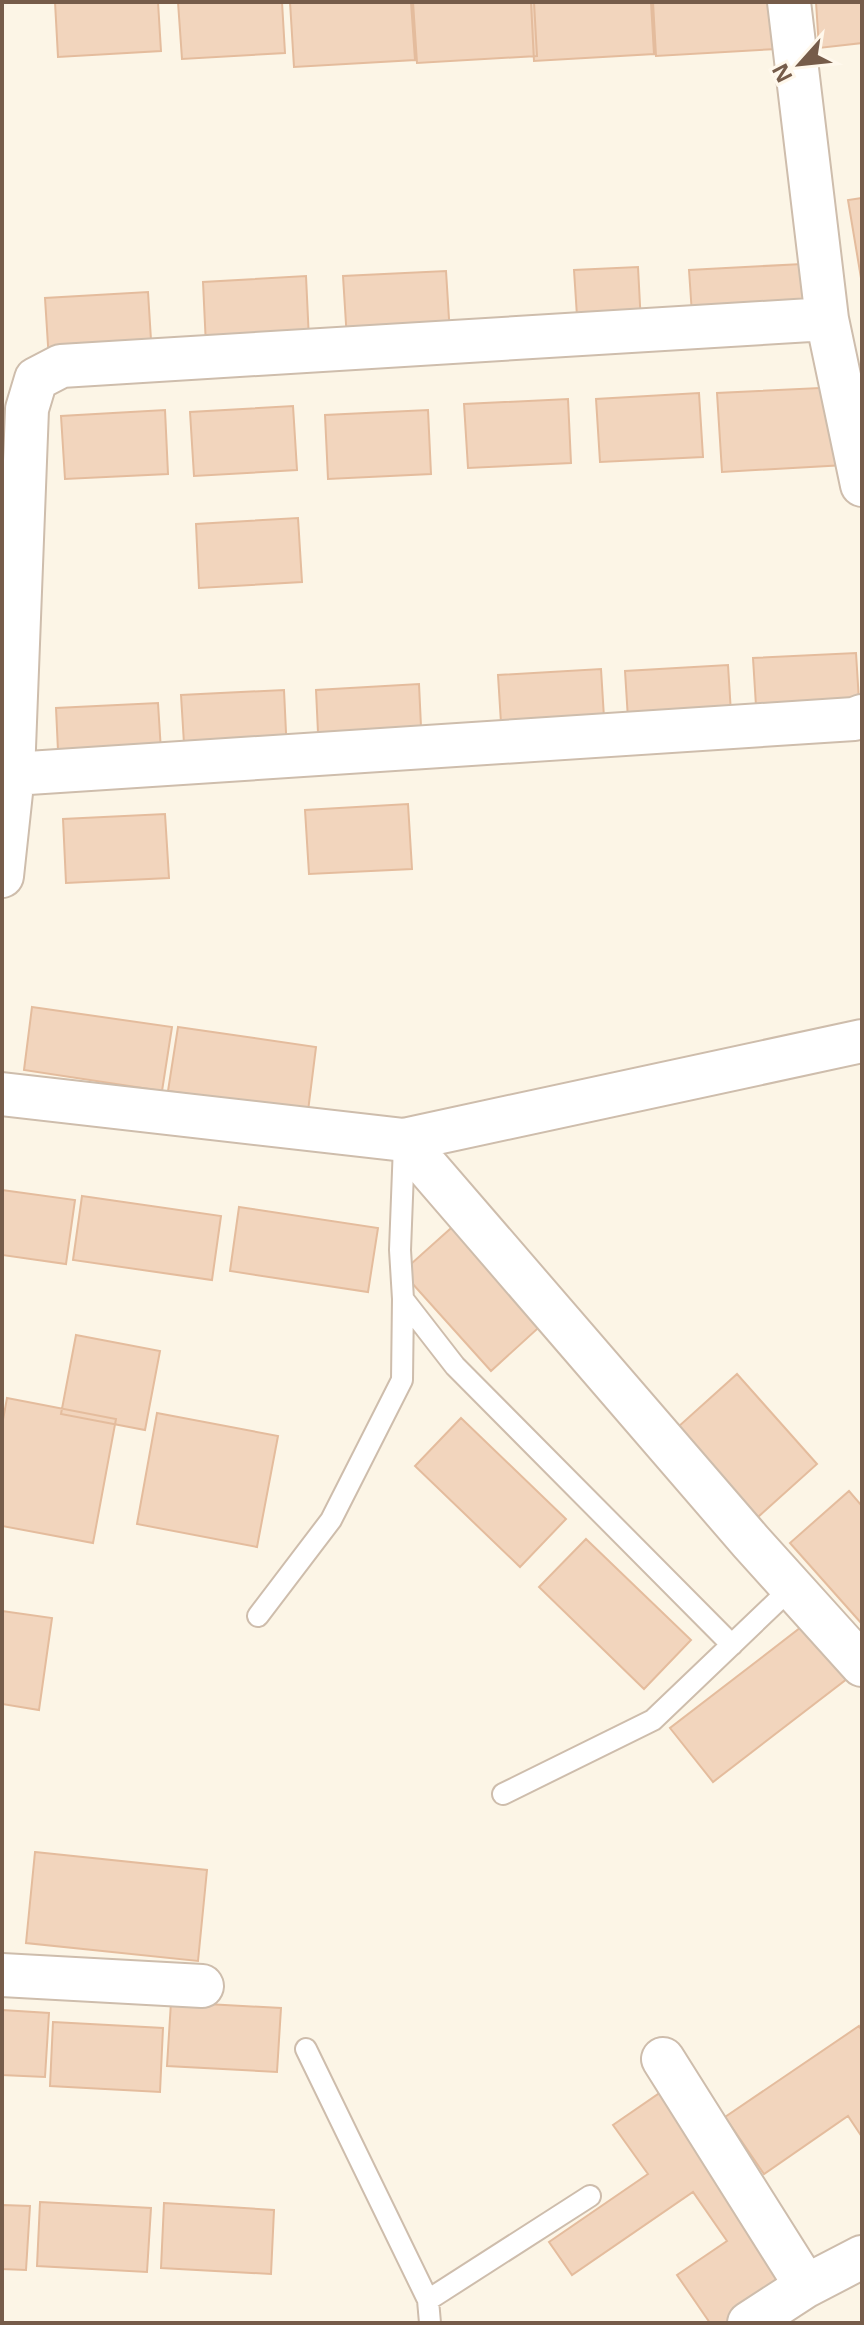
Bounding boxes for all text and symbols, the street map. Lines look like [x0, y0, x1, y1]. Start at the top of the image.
north arrow [760, 24, 840, 104]
text: N [764, 59, 799, 88]

